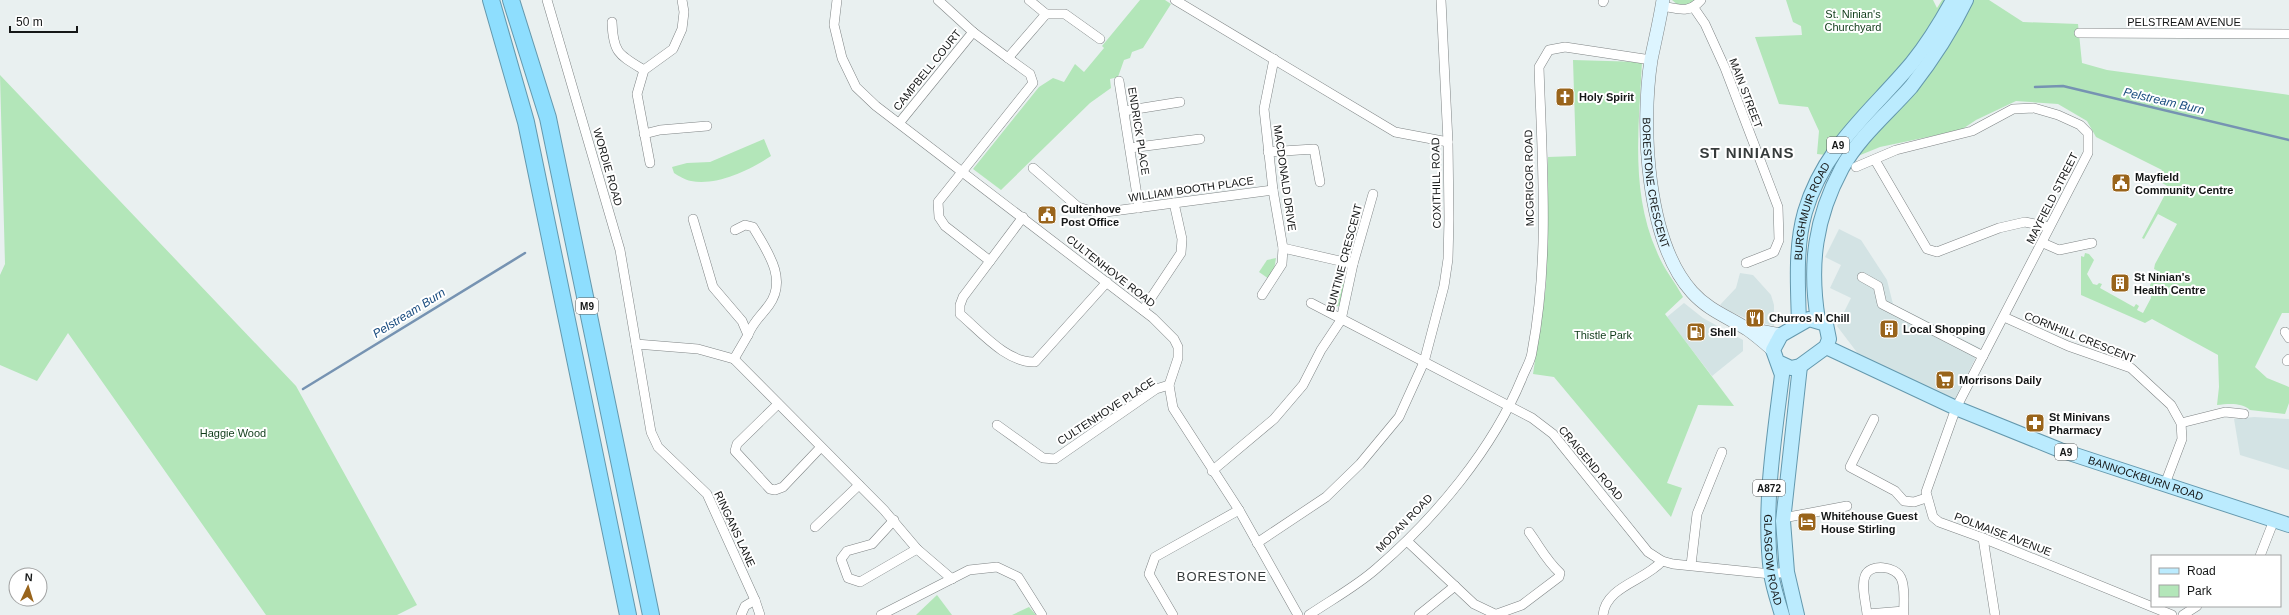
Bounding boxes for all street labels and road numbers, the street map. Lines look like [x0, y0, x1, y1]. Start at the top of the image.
street label: PELSTREAM AVENUE [2127, 16, 2241, 28]
street label: CAMPBELL COURT [891, 27, 963, 113]
street label: MAIN STREET [1727, 56, 1765, 130]
street label: ENDRICK PLACE [1126, 86, 1152, 176]
street label: BORESTONE CRESCENT [1641, 117, 1672, 250]
street label: MACDONALD DRIVE [1272, 124, 1298, 232]
street label: WORDIE ROAD [591, 127, 625, 207]
street label: MCGRIGOR ROAD [1522, 130, 1536, 226]
street label: COXITHILL ROAD [1429, 137, 1443, 229]
road number: A9 [1827, 137, 1849, 153]
street label: MAYFIELD STREET [2024, 150, 2080, 246]
street label: BURGHMUIR ROAD [1792, 160, 1832, 261]
street label: WILLIAM BOOTH PLACE [1128, 174, 1254, 204]
street label: BUNTINE CRESCENT [1324, 202, 1364, 314]
street label: CULTENHOVE ROAD [1064, 233, 1158, 309]
road number: M9 [576, 298, 598, 314]
street label: CORNHILL CRESCENT [2023, 309, 2138, 365]
street label: CULTENHOVE PLACE [1055, 375, 1157, 447]
street label: CRAIGEND ROAD [1557, 424, 1625, 502]
road number: A9 [2055, 444, 2077, 460]
street label: BANNOCKBURN ROAD [2087, 454, 2205, 503]
road number: A872 [1753, 480, 1785, 496]
street label: RINGANS LANE [712, 489, 758, 569]
street label: MODAN ROAD [1373, 492, 1435, 554]
street label: POLMAISE AVENUE [1953, 510, 2053, 558]
street label: GLASGOW ROAD [1762, 514, 1785, 607]

